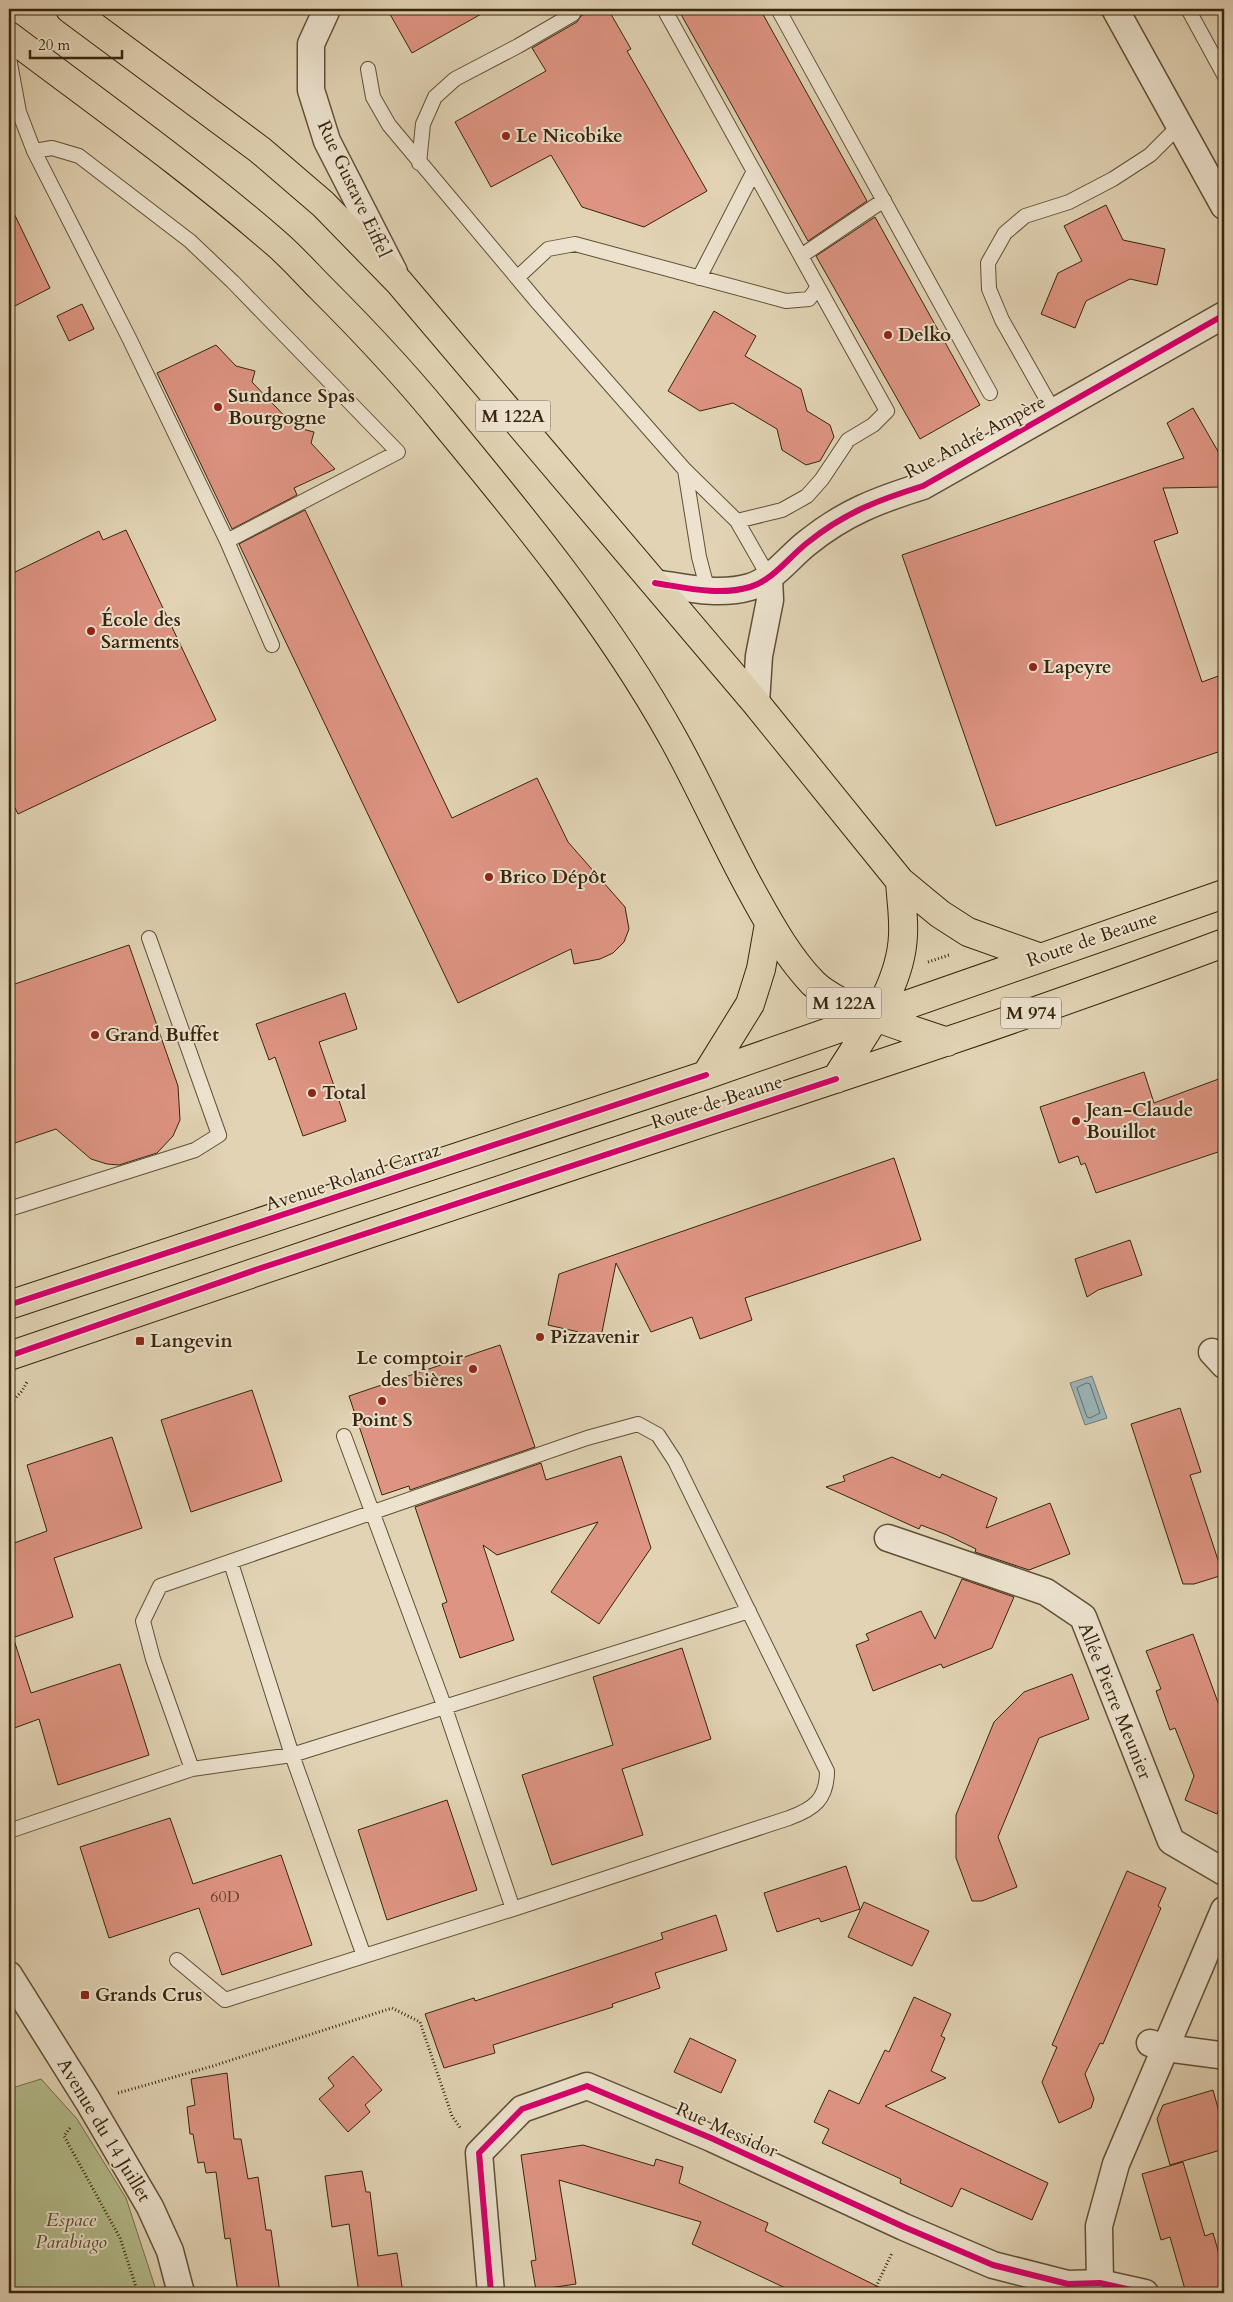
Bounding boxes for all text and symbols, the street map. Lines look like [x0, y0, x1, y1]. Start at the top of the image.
scale bar [30, 28, 122, 60]
text: 20 m [38, 35, 70, 55]
street label: Rue Gustave Eiffel [311, 116, 397, 262]
place label: Le Nicobike [516, 123, 623, 149]
marker: Le Nicobike [500, 130, 512, 142]
place label: Delko [898, 322, 951, 348]
marker: Delko [882, 329, 894, 341]
place label: Sundance Spas Bourgogne [228, 383, 355, 431]
street label: Rue André Ampère [900, 389, 1050, 485]
marker: Sundance Spas Bourgogne [212, 401, 224, 413]
road number: M 122A [476, 401, 550, 432]
place label: École des Sarments [101, 607, 181, 655]
marker: École des Sarments [85, 625, 97, 637]
place label: Lapeyre [1043, 654, 1111, 680]
marker: Lapeyre [1027, 661, 1039, 673]
place label: Brico Dépôt [499, 864, 606, 890]
marker: Brico Dépôt [483, 871, 495, 883]
street label: Route de Beaune [1023, 904, 1161, 974]
road number: M 122A [806, 988, 882, 1018]
road number: M 974 [1001, 998, 1061, 1028]
place label: Grand Buffet [105, 1022, 219, 1048]
marker: Grand Buffet [89, 1029, 101, 1041]
street label: Route de Beaune [648, 1068, 786, 1136]
place label: Total [322, 1080, 367, 1106]
marker: Total [306, 1087, 318, 1099]
place label: Jean-Claude Bouillot [1083, 1097, 1193, 1145]
marker: Jean-Claude Bouillot [1070, 1115, 1082, 1127]
street label: Avenue Roland Carraz [262, 1136, 444, 1218]
place label: Pizzavenir [550, 1324, 640, 1350]
place label: Langevin [150, 1328, 234, 1354]
marker: Pizzavenir [534, 1331, 546, 1343]
marker: Langevin [134, 1335, 146, 1347]
place label: Le comptoir des bières [356, 1345, 463, 1393]
marker: Le comptoir des bières [467, 1363, 479, 1375]
marker: Point S [376, 1395, 388, 1407]
place label: Point S [351, 1407, 413, 1433]
street label: Allée Pierre Meunier [1072, 1619, 1158, 1783]
house number: 60D [210, 1886, 240, 1908]
place label: Grands Crus [95, 1982, 203, 2008]
marker: Grands Crus [79, 1989, 91, 2001]
street label: Avenue du 14 Juillet [51, 2053, 157, 2207]
street label: Rue Messidor [672, 2096, 782, 2164]
park label: Espace Parabiago [35, 2207, 107, 2255]

